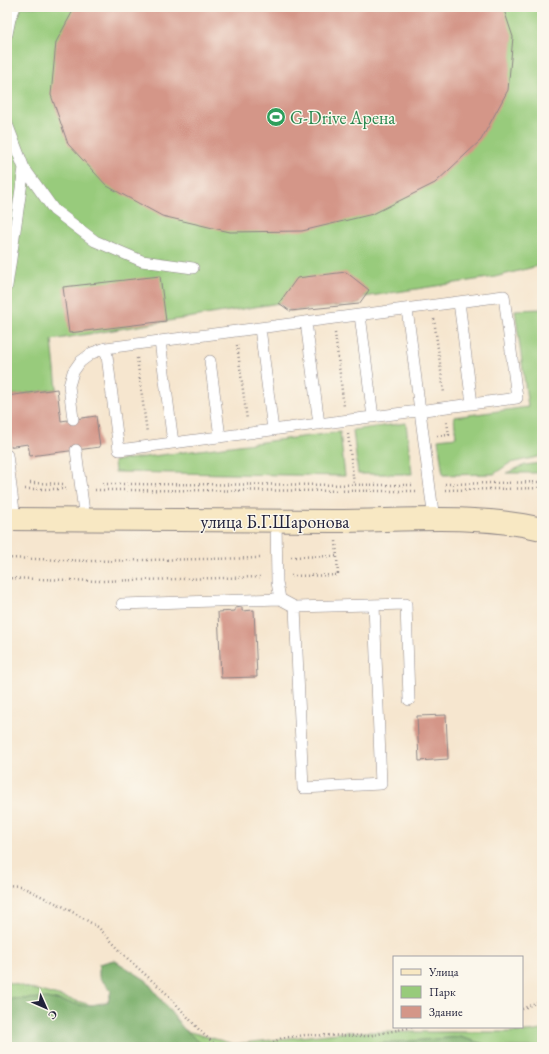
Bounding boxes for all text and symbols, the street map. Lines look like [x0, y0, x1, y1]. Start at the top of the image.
sports icon: G-Drive Арена [265, 106, 287, 128]
place label: G-Drive Арена [290, 106, 396, 129]
street label: улица Б.Г.Шаронова [201, 510, 350, 533]
legend [393, 956, 523, 1028]
text: Улица [428, 964, 459, 980]
text: Парк [429, 984, 456, 1000]
north arrow [26, 988, 66, 1028]
text: Здание [429, 1004, 463, 1020]
text: С [45, 1007, 61, 1023]

